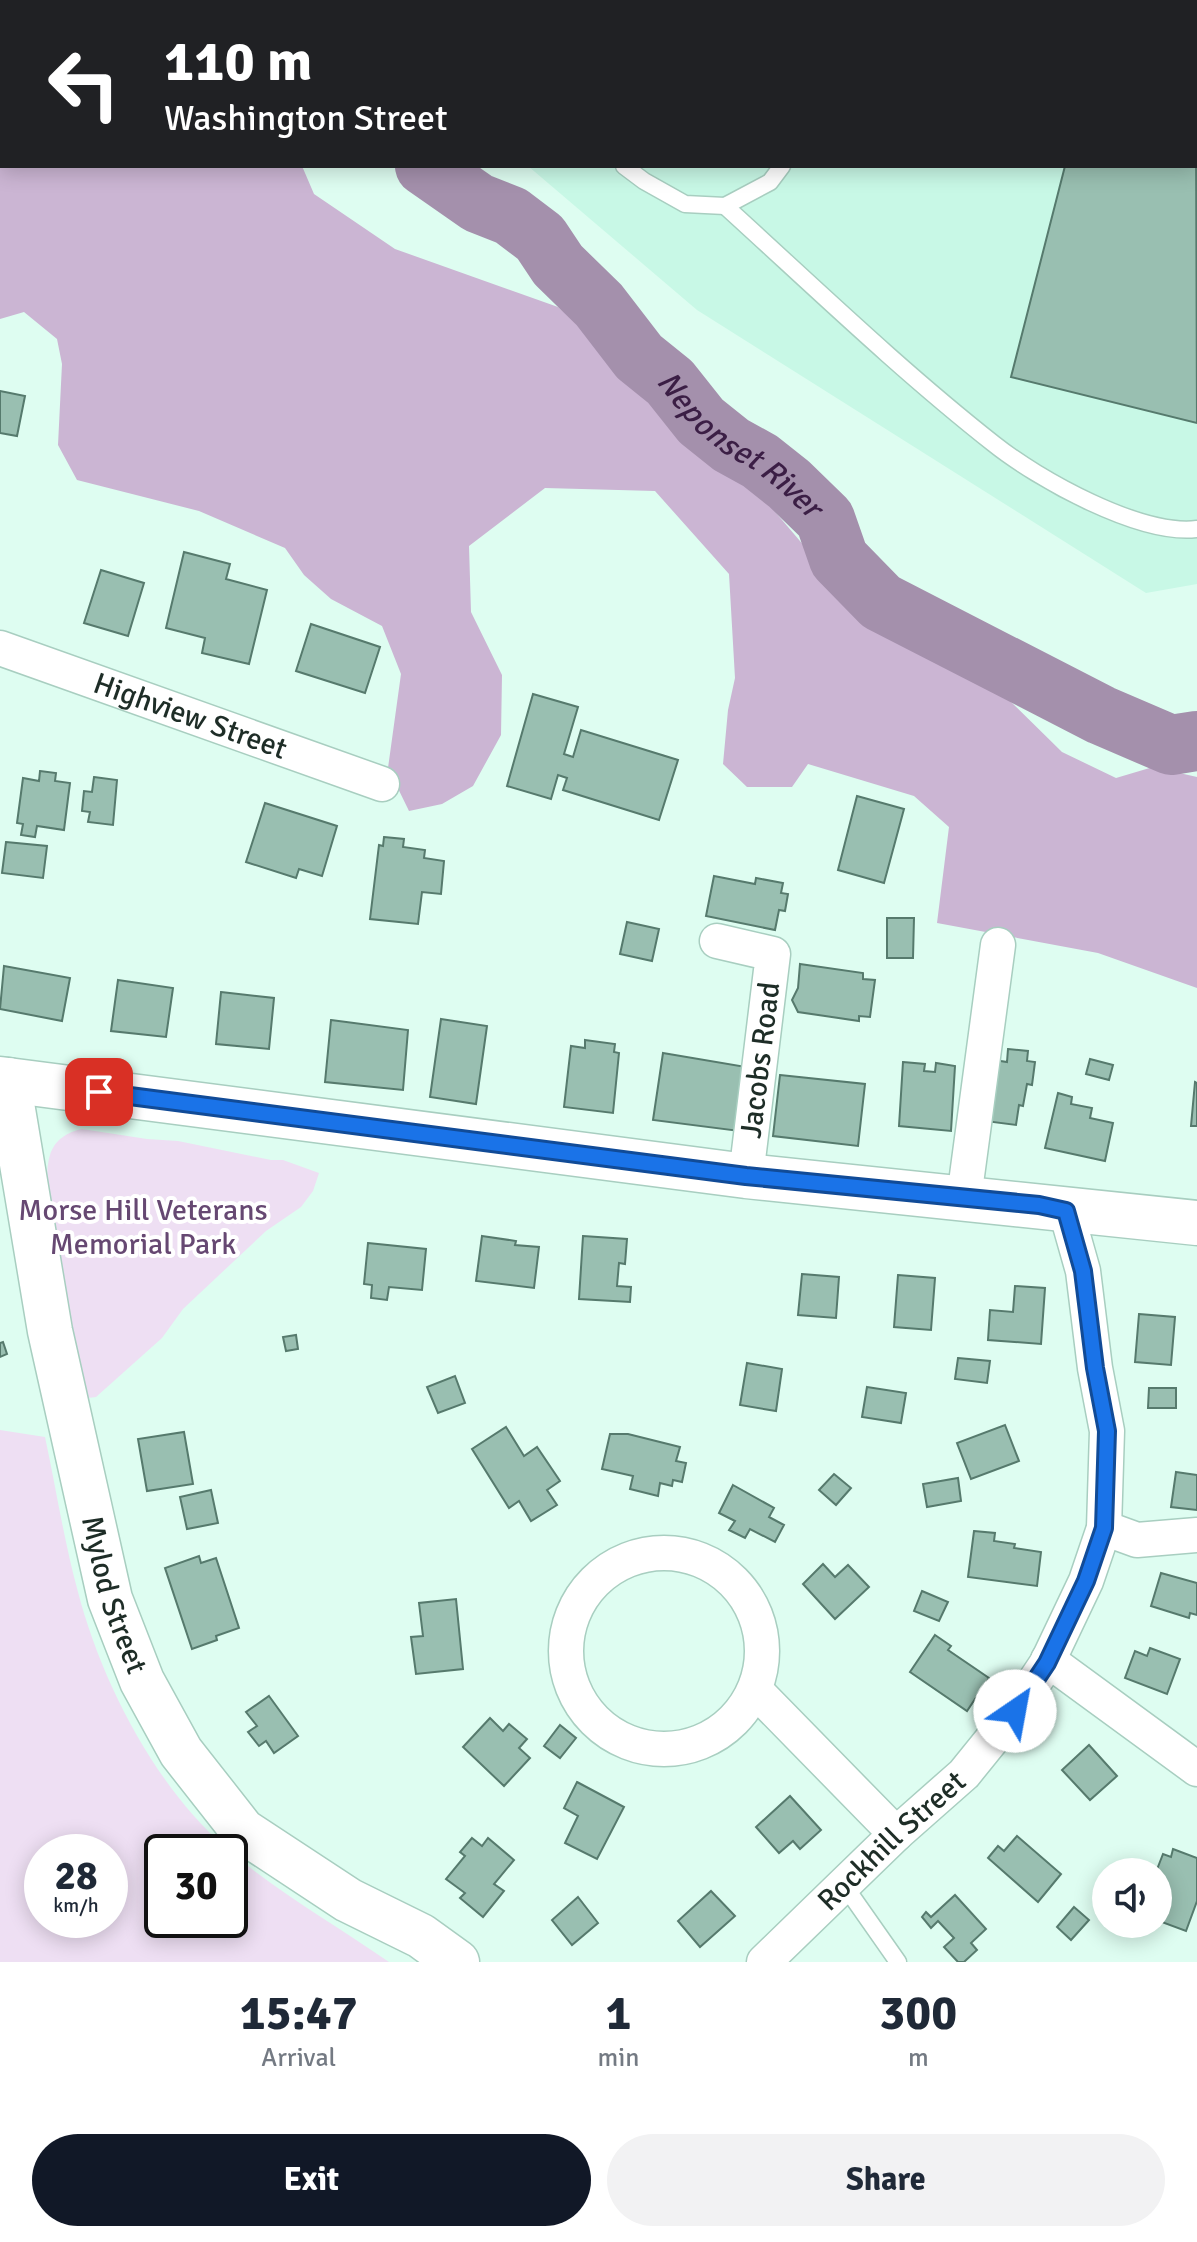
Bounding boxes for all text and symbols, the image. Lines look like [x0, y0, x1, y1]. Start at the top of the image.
text: 110 m [164, 27, 312, 96]
icon: left [32, 32, 136, 136]
text: Washington Street [164, 96, 448, 141]
water label: Neponset River [649, 363, 833, 529]
street label: Highview Street [88, 665, 292, 768]
street label: Jacobs Road [733, 980, 788, 1140]
pin [65, 1058, 133, 1126]
icon: arrive [77, 1070, 121, 1114]
park label: Morse Hill Veterans Memorial Park [18, 1192, 268, 1263]
street label: Mylod Street [73, 1512, 155, 1679]
position arrow [973, 1669, 1057, 1753]
street label: Rockhill Street [810, 1763, 974, 1919]
speed limit sign: 30 [144, 1834, 248, 1938]
text: 28 [54, 1851, 98, 1901]
map controls [1092, 1858, 1172, 1938]
button: sound [1092, 1858, 1172, 1938]
text: km/h [53, 1893, 99, 1918]
text: 15:47 [240, 1984, 358, 2043]
text: 1 [606, 1984, 631, 2043]
text: 300 [879, 1984, 957, 2043]
text: Arrival [261, 2042, 336, 2074]
text: min [598, 2042, 640, 2074]
text: m [908, 2042, 929, 2074]
button: Exit [32, 2134, 591, 2226]
button: Share [607, 2134, 1165, 2226]

